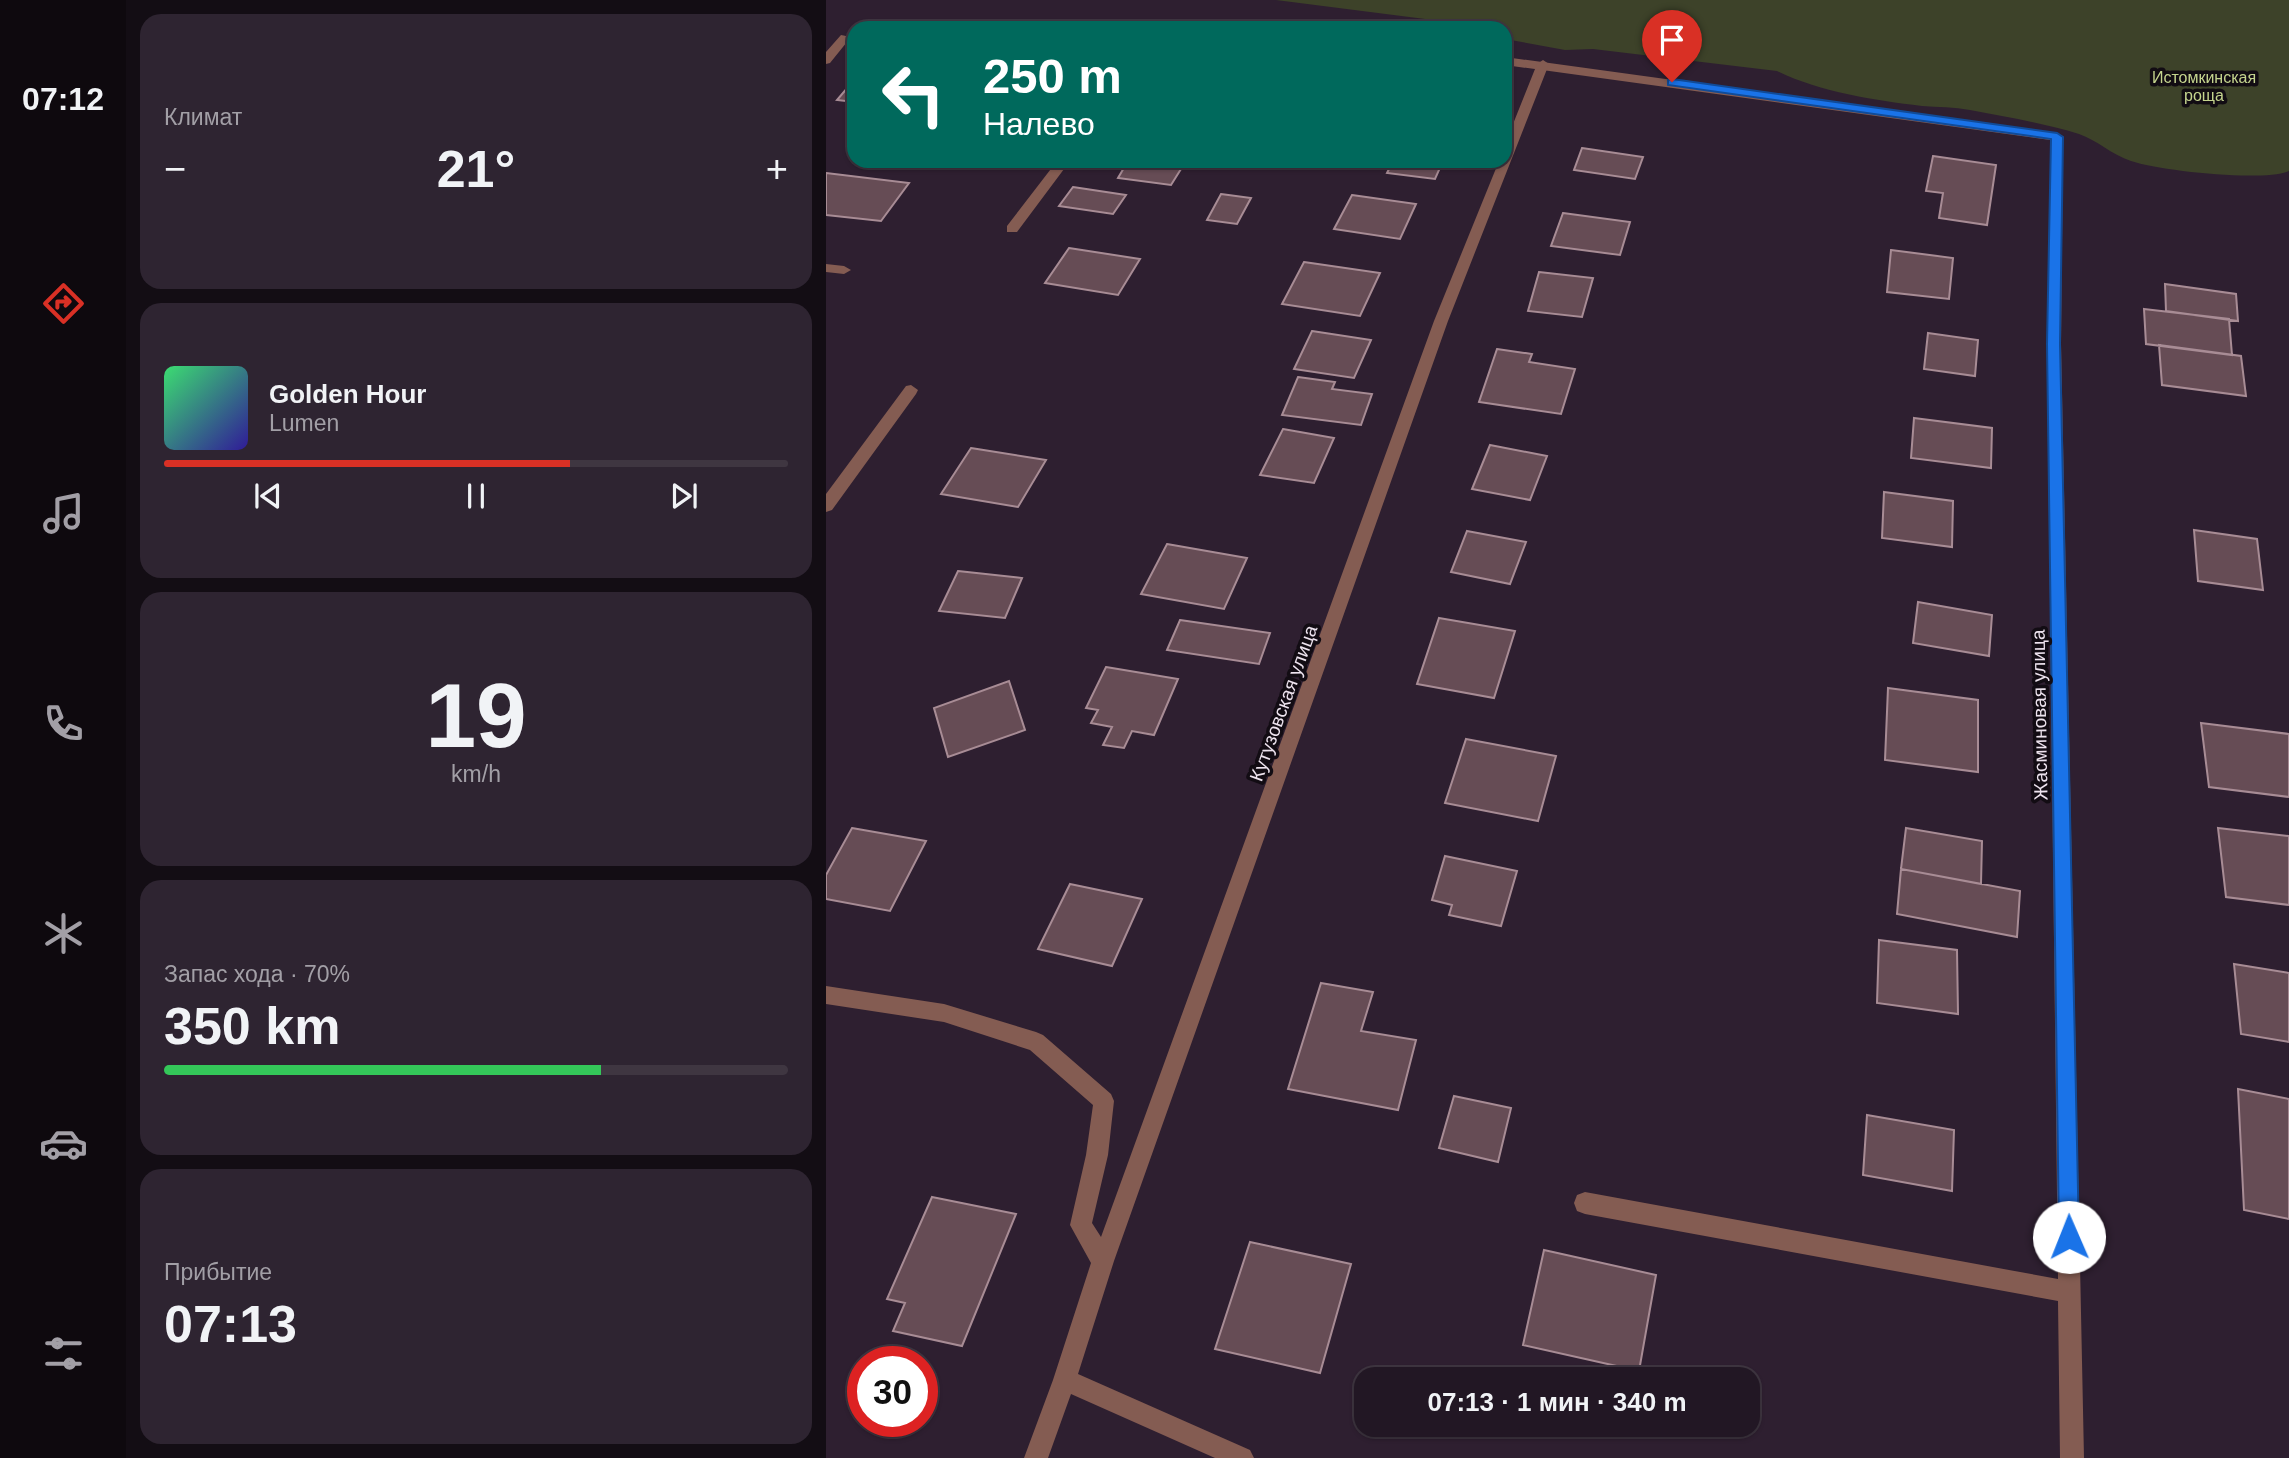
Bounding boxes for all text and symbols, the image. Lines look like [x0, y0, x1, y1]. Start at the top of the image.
pin [1642, 10, 1702, 82]
icon: arrive [1653, 21, 1691, 59]
icon: left [868, 49, 959, 140]
text: 250 m [983, 49, 1122, 103]
park label: Истомкинская роща [2152, 69, 2256, 104]
text: 07:12 [22, 81, 104, 117]
text: Климат [164, 104, 242, 130]
text: Налево [983, 106, 1095, 142]
text: 21° [437, 140, 515, 198]
text: − [164, 148, 186, 190]
text: + [766, 148, 788, 190]
icon: directions [39, 279, 88, 328]
text: Golden Hour [269, 379, 426, 409]
text: Lumen [269, 410, 339, 436]
icon: previous [249, 477, 287, 515]
icon: pause [457, 477, 495, 515]
icon: next [665, 477, 703, 515]
icon: music [39, 489, 88, 538]
street label: Кутузовская улица [1245, 622, 1322, 784]
street label: Жасминовая улица [2028, 629, 2051, 801]
text: 19 [425, 665, 527, 766]
icon: phone [39, 699, 88, 748]
text: km/h [451, 761, 501, 787]
icon: climate [39, 909, 88, 958]
text: Запас хода · 70% [164, 961, 350, 987]
text: 350 km [164, 997, 340, 1055]
icon: car [39, 1119, 88, 1168]
position arrow [2032, 1200, 2106, 1274]
text: Прибытие [164, 1259, 272, 1285]
text: 07:13 [164, 1295, 297, 1353]
icon: filters [39, 1329, 88, 1378]
speed limit sign: 30 [847, 1346, 938, 1437]
text: 07:13 · 1 мин · 340 m [1427, 1387, 1687, 1417]

